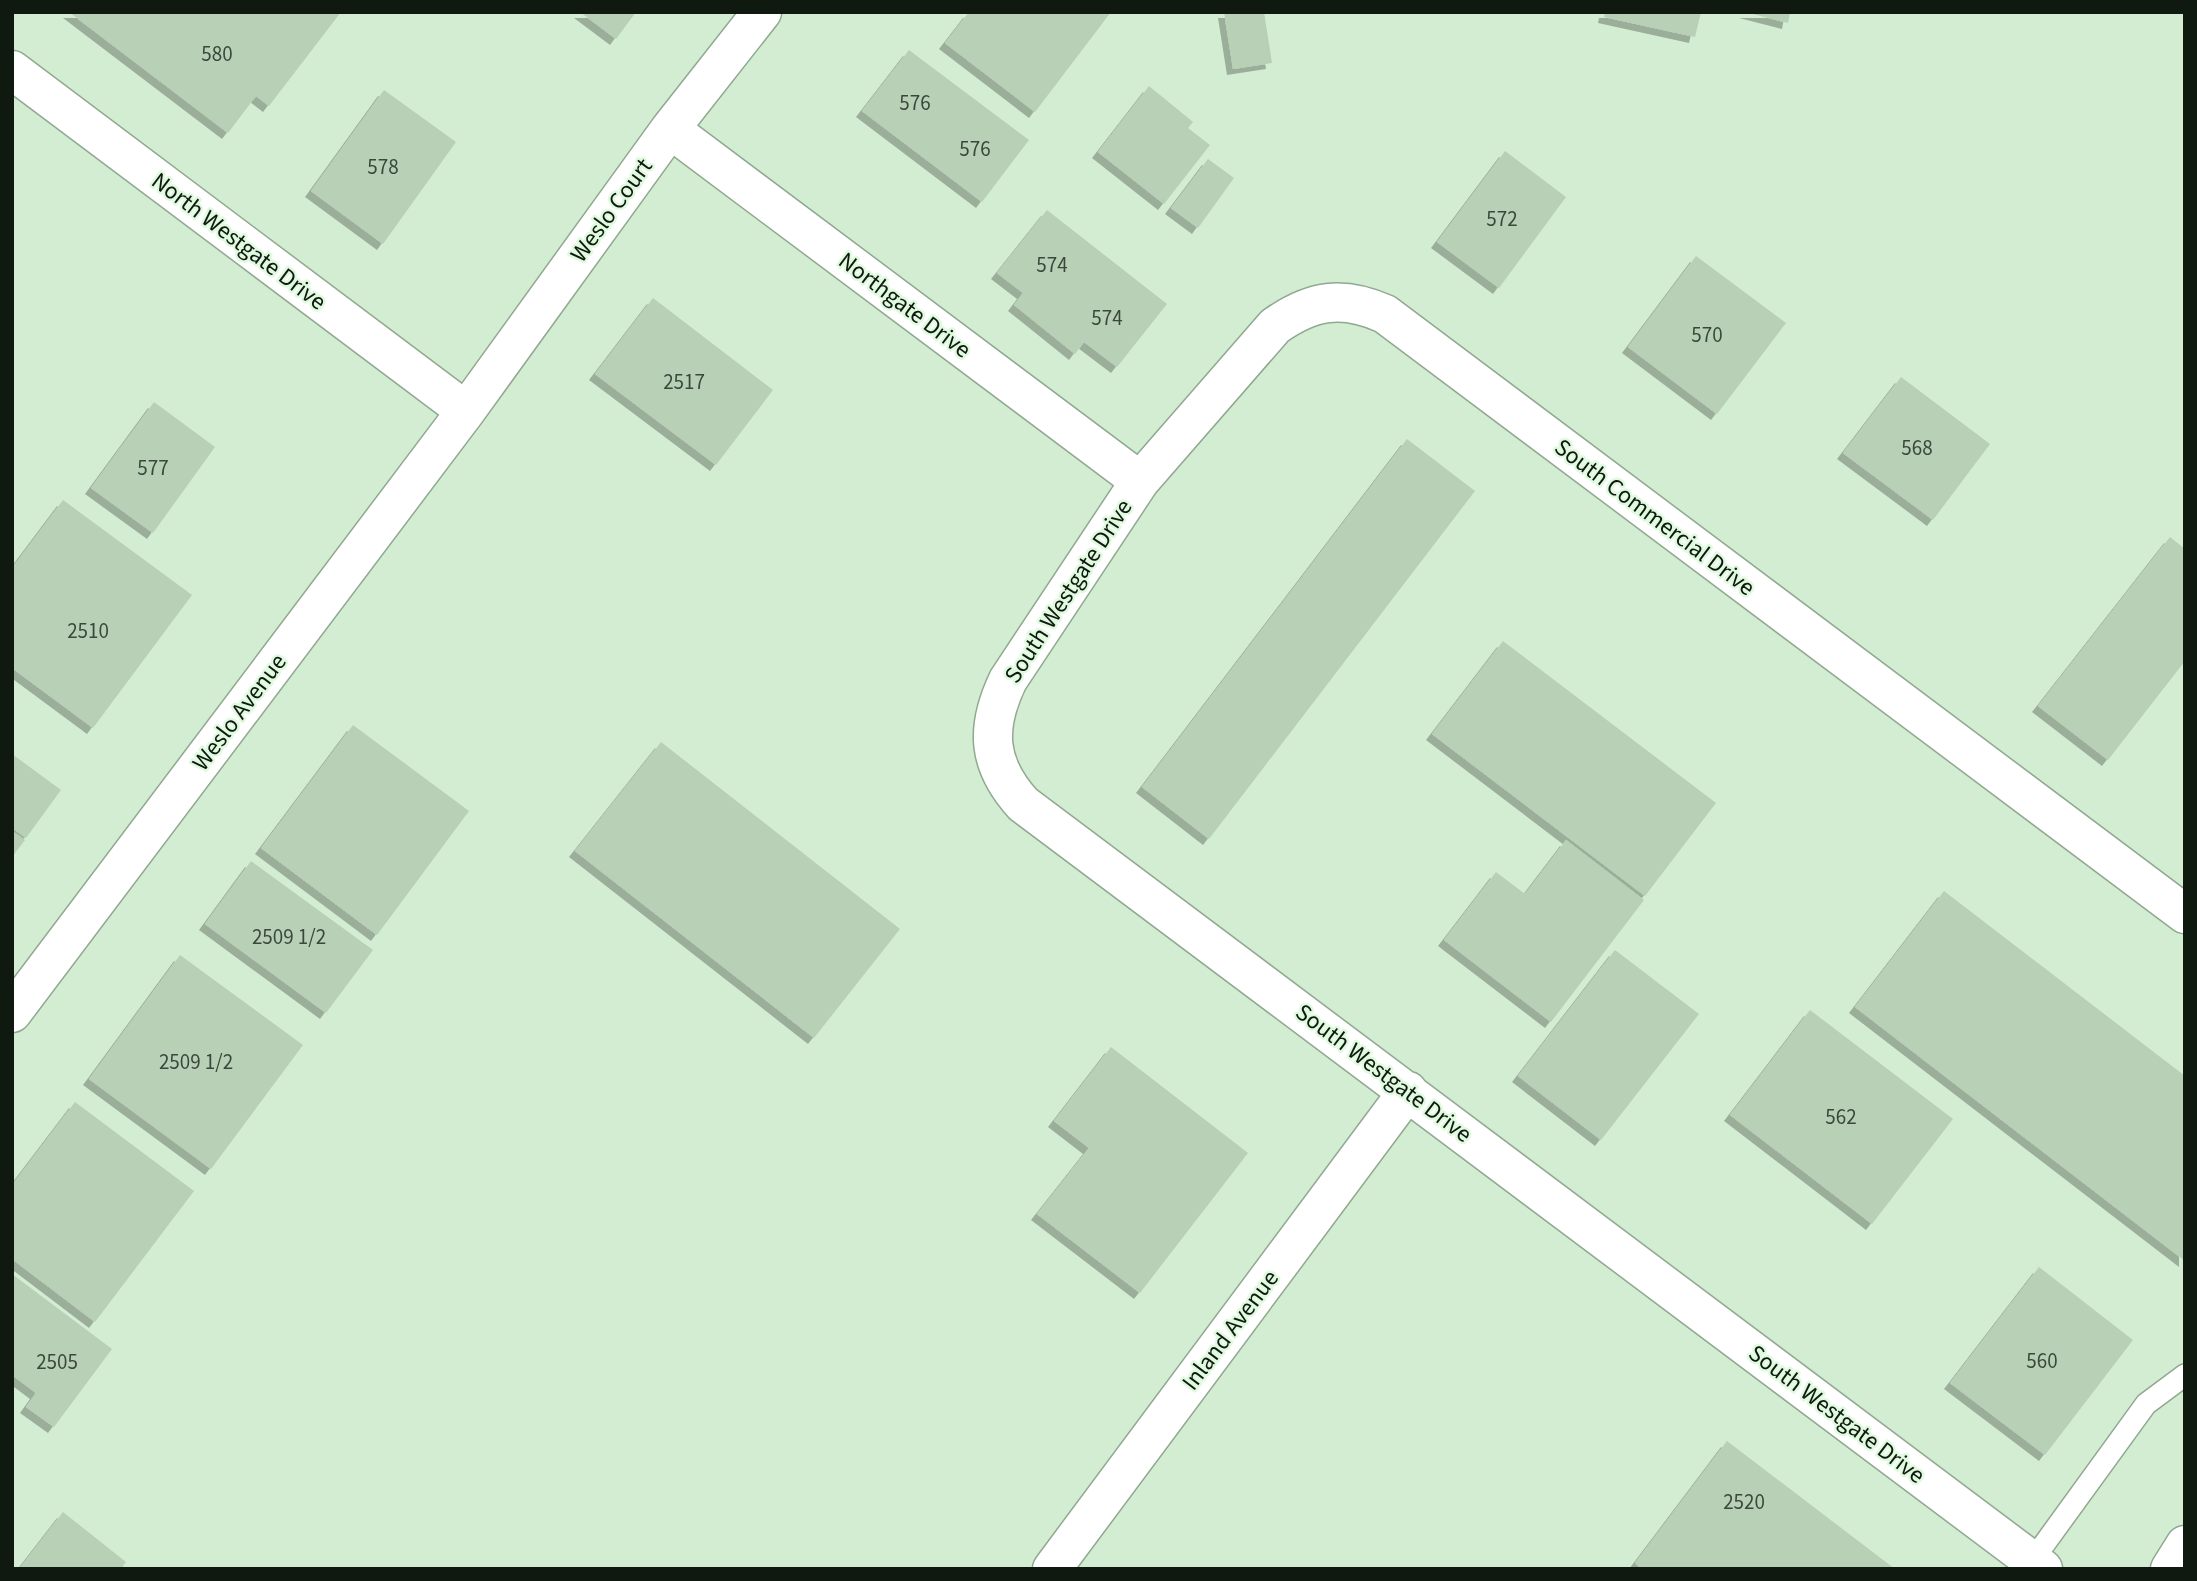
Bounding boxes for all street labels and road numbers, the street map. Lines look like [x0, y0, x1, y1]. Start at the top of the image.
street label: Weslo Court [562, 151, 661, 270]
street label: North Westgate Drive [144, 164, 333, 319]
street label: Northgate Drive [831, 244, 978, 367]
street label: South Commercial Drive [1547, 430, 1762, 605]
street label: South Westgate Drive [996, 492, 1141, 690]
street label: Weslo Avenue [184, 646, 295, 778]
street label: South Westgate Drive [1288, 995, 1479, 1151]
street label: Inland Avenue [1173, 1263, 1287, 1398]
street label: South Westgate Drive [1741, 1336, 1932, 1492]

